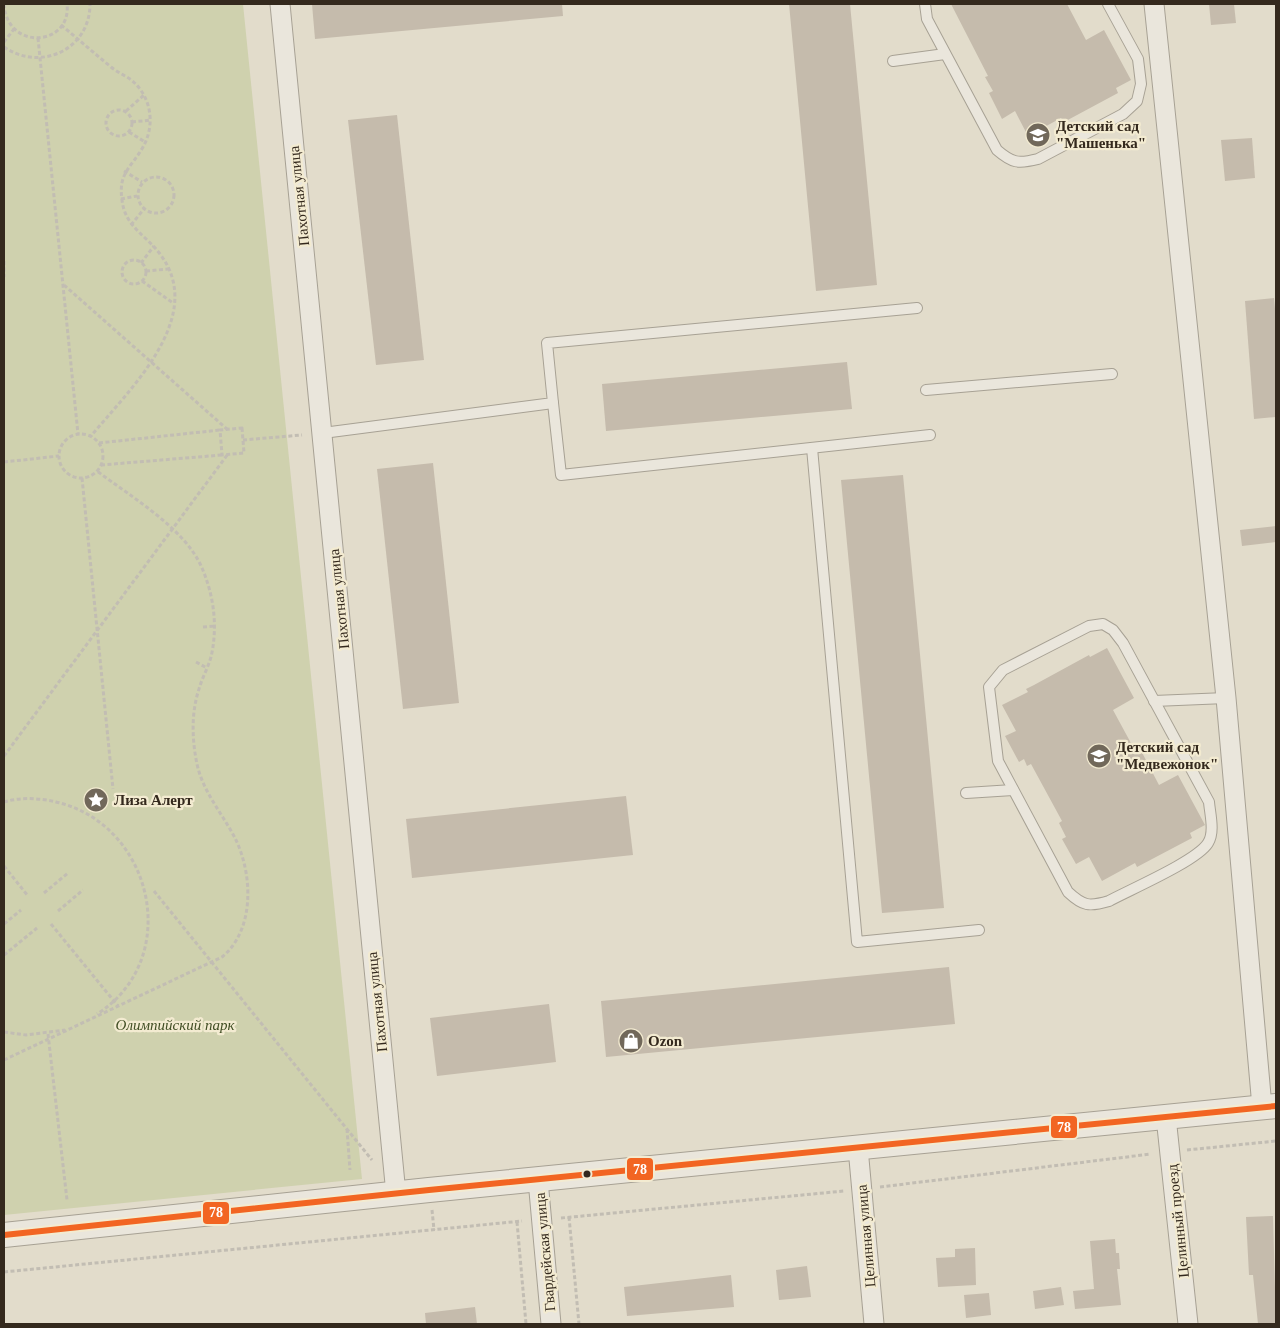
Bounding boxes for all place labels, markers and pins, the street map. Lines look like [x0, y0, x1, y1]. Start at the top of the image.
place label: Детский сад "Машенька" [1056, 118, 1146, 151]
school or university icon: Детский сад "Машенька" [1025, 122, 1051, 148]
place label: Детский сад "Медвежонок" [1116, 739, 1218, 772]
school or university icon: Детский сад "Медвежонок" [1086, 743, 1112, 769]
place icon: Лиза Алерт [83, 787, 109, 813]
place label: Лиза Алерт [114, 792, 193, 808]
shop icon: Ozon [618, 1028, 644, 1054]
place label: Ozon [648, 1033, 683, 1049]
unlabelled marker [582, 1169, 592, 1179]

